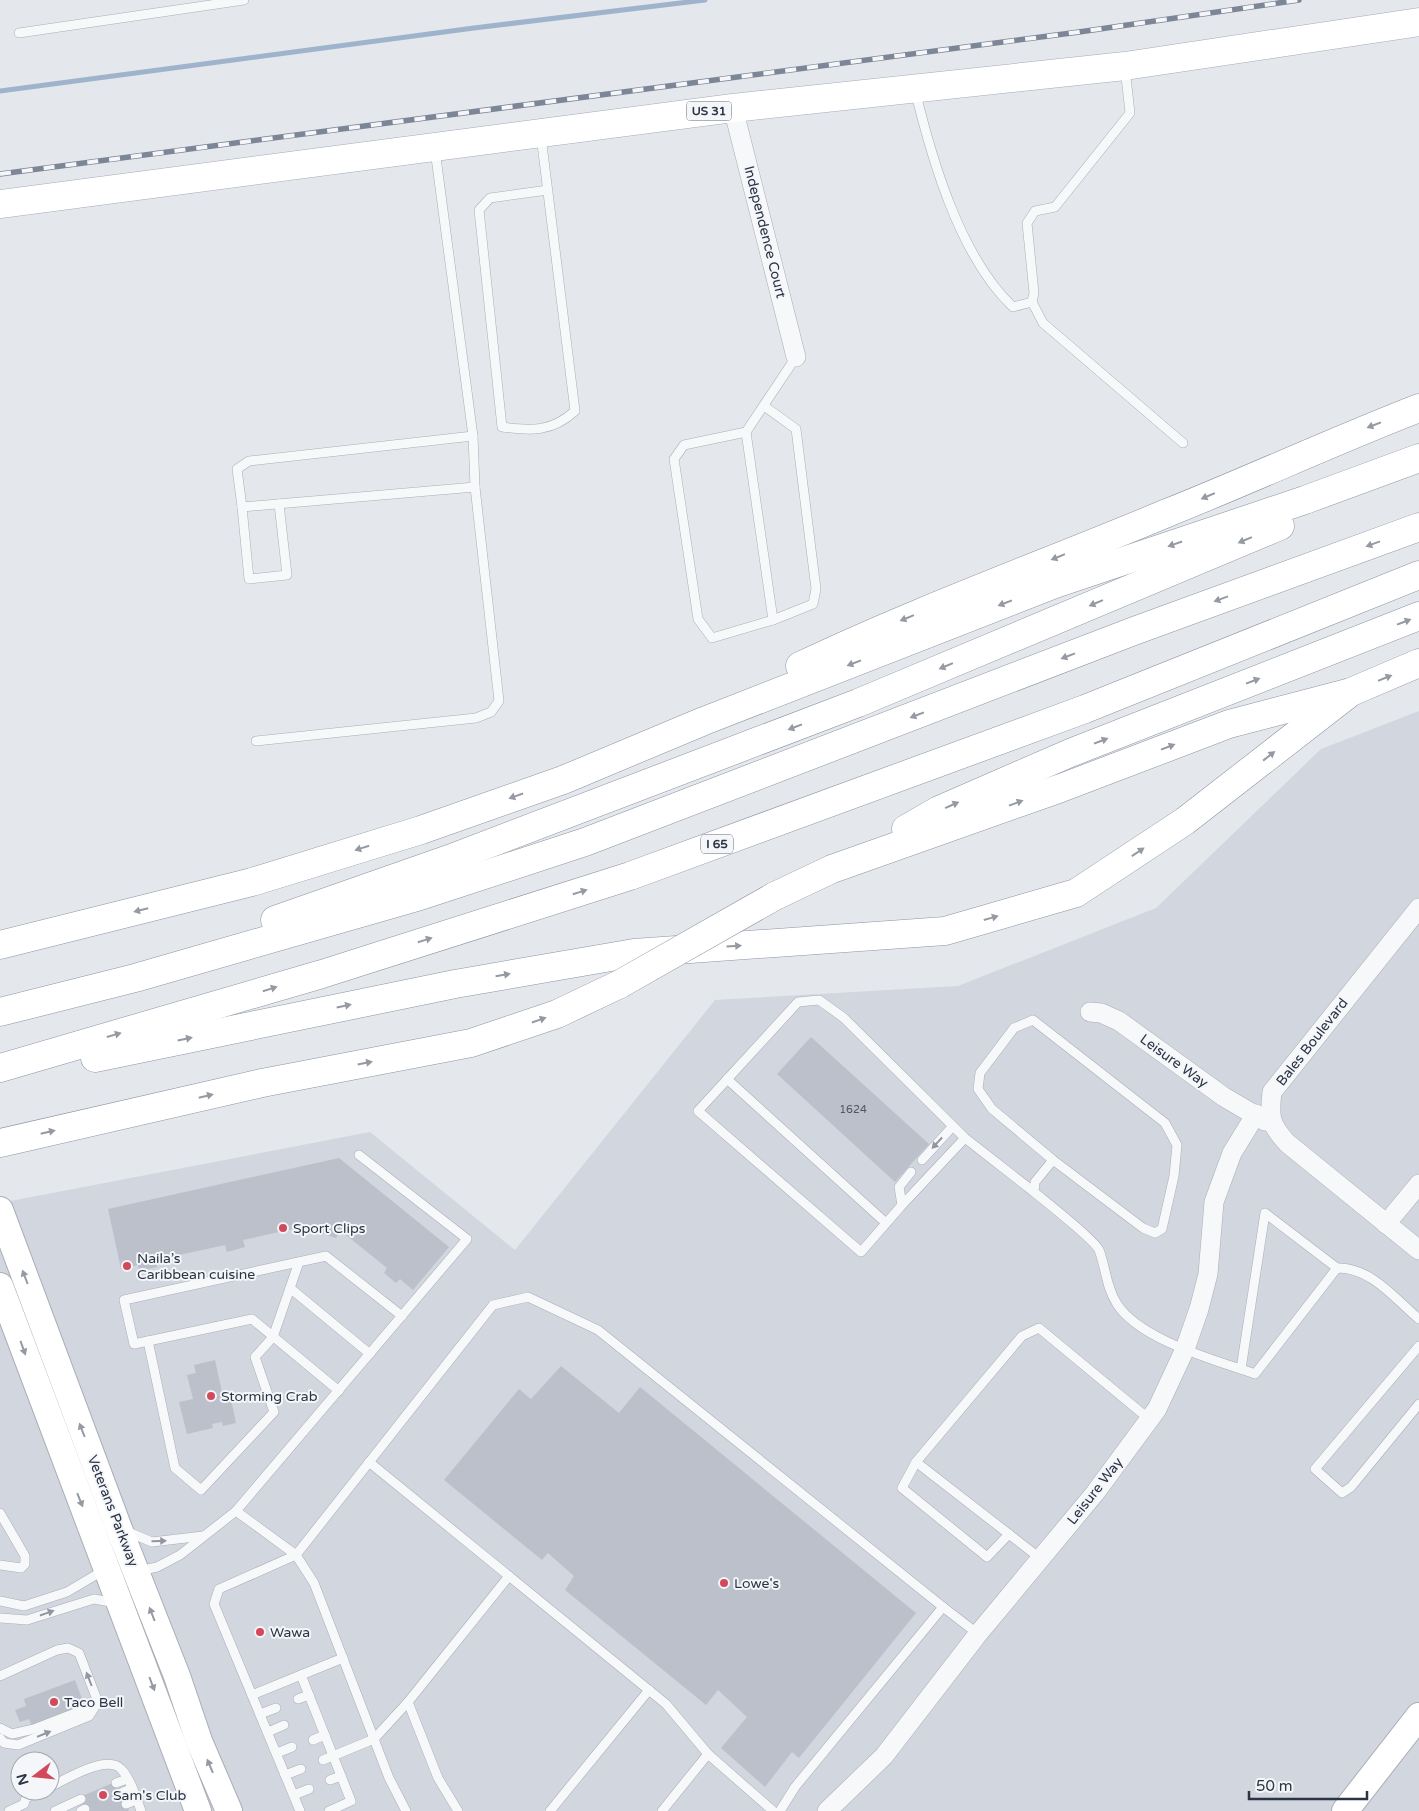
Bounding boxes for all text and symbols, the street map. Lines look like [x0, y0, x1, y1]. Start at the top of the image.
road number: US 31 [686, 102, 732, 120]
street label: Independence Court [740, 164, 790, 301]
one-way arrow [1366, 422, 1381, 430]
one-way arrow [1201, 492, 1215, 500]
one-way arrow [1238, 537, 1252, 545]
one-way arrow [1167, 540, 1182, 548]
one-way arrow [1366, 541, 1381, 548]
one-way arrow [1050, 554, 1065, 562]
one-way arrow [1213, 596, 1228, 603]
one-way arrow [998, 600, 1012, 608]
one-way arrow [1089, 600, 1103, 608]
one-way arrow [899, 614, 914, 622]
one-way arrow [1397, 618, 1412, 626]
one-way arrow [1061, 653, 1076, 660]
one-way arrow [847, 659, 861, 667]
one-way arrow [938, 662, 953, 670]
one-way arrow [1378, 673, 1392, 681]
one-way arrow [1245, 677, 1260, 685]
one-way arrow [909, 711, 924, 719]
one-way arrow [787, 723, 802, 731]
one-way arrow [1094, 736, 1108, 744]
one-way arrow [1161, 743, 1176, 751]
one-way arrow [1262, 750, 1275, 761]
one-way arrow [509, 793, 524, 800]
one-way arrow [1009, 799, 1024, 807]
one-way arrow [945, 800, 959, 808]
road number: I 65 [701, 834, 733, 854]
one-way arrow [355, 844, 370, 852]
one-way arrow [1132, 848, 1145, 857]
one-way arrow [573, 887, 588, 895]
one-way arrow [134, 906, 149, 914]
one-way arrow [984, 913, 999, 921]
one-way arrow [417, 936, 432, 944]
one-way arrow [726, 942, 742, 950]
one-way arrow [496, 971, 512, 979]
one-way arrow [263, 985, 278, 993]
street label: Bales Boulevard [1273, 995, 1351, 1089]
one-way arrow [336, 1002, 351, 1010]
one-way arrow [532, 1016, 547, 1023]
one-way arrow [107, 1031, 122, 1039]
street label: Leisure Way [1137, 1031, 1212, 1092]
one-way arrow [177, 1035, 192, 1043]
one-way arrow [357, 1059, 373, 1067]
one-way arrow [198, 1091, 214, 1099]
house number: 1624 [839, 1103, 867, 1116]
one-way arrow [40, 1128, 55, 1136]
one-way arrow [931, 1137, 943, 1149]
place label: Sport Clips [293, 1220, 366, 1237]
marker: Sport Clips [277, 1222, 289, 1234]
place label: Naila’s Caribbean cuisine [137, 1250, 255, 1283]
marker: Naila’s Caribbean cuisine [121, 1260, 133, 1272]
one-way arrow [21, 1270, 28, 1285]
one-way arrow [20, 1341, 27, 1356]
place label: Storming Crab [221, 1388, 318, 1405]
marker: Storming Crab [205, 1390, 217, 1402]
one-way arrow [78, 1422, 86, 1437]
street label: Veterans Parkway [84, 1453, 142, 1570]
street label: Leisure Way [1064, 1454, 1127, 1528]
one-way arrow [77, 1493, 85, 1507]
one-way arrow [151, 1537, 167, 1545]
place label: Lowe's [734, 1575, 779, 1592]
marker: Lowe's [718, 1577, 730, 1589]
one-way arrow [148, 1606, 156, 1621]
one-way arrow [40, 1609, 55, 1616]
place label: Wawa [270, 1624, 310, 1641]
marker: Wawa [254, 1626, 266, 1638]
one-way arrow [85, 1671, 93, 1686]
one-way arrow [148, 1677, 156, 1692]
place label: Taco Bell [64, 1694, 123, 1711]
marker: Taco Bell [48, 1696, 60, 1708]
one-way arrow [37, 1730, 51, 1738]
north arrow [10, 1751, 60, 1801]
one-way arrow [206, 1758, 214, 1773]
scale bar [1249, 1768, 1366, 1800]
text: N [13, 1772, 33, 1787]
text: 50 m [1256, 1777, 1293, 1795]
place label: Sam's Club [113, 1787, 187, 1804]
marker: Sam's Club [97, 1789, 109, 1801]

